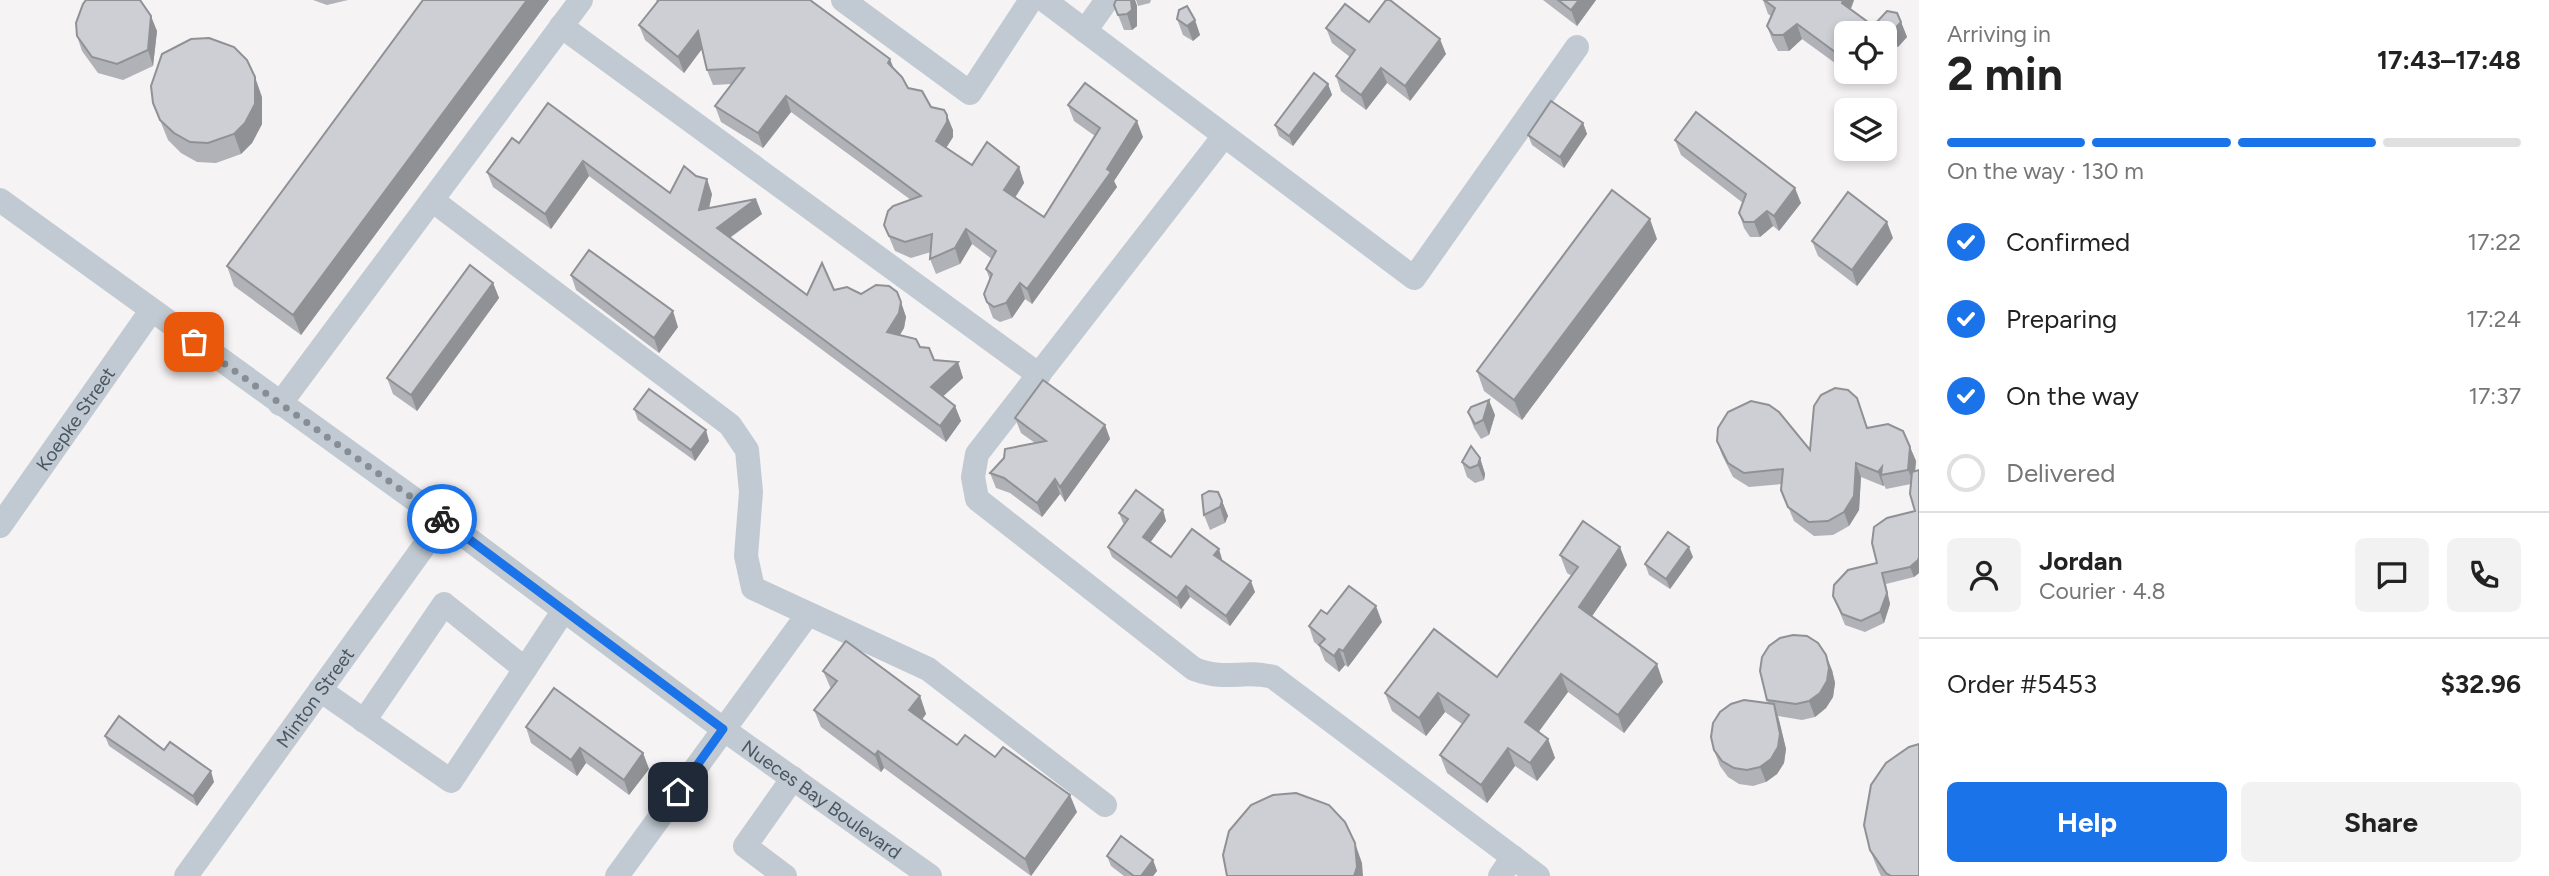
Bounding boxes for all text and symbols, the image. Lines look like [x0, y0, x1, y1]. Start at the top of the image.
text: Arriving in [1947, 20, 2051, 48]
map controls [1834, 21, 1897, 161]
button: locate [1834, 21, 1897, 84]
text: 17:43–17:48 [2377, 44, 2521, 76]
text: 2 min [1947, 46, 2063, 102]
button: layers [1834, 98, 1897, 161]
text: On the way · 130 m [1947, 157, 2144, 185]
icon: check [1947, 223, 1985, 261]
text: Confirmed [2006, 226, 2130, 258]
text: 17:22 [2468, 228, 2521, 256]
icon: check [1947, 300, 1985, 338]
text: Preparing [2006, 303, 2117, 335]
text: 17:24 [2466, 305, 2521, 333]
pin [164, 312, 224, 372]
icon: bag [175, 323, 213, 361]
street label: Koepke Street [31, 363, 120, 475]
icon: check [1947, 377, 1985, 415]
text: On the way [2006, 380, 2139, 412]
text: 17:37 [2468, 382, 2521, 410]
text: Delivered [2006, 457, 2115, 489]
courier [407, 484, 477, 554]
icon: bike [423, 500, 461, 538]
button: person [1947, 538, 2021, 612]
button: chat [2355, 538, 2429, 612]
button: phone [2447, 538, 2521, 612]
text: Jordan [2039, 545, 2122, 577]
text: Courier · 4.8 [2039, 577, 2166, 605]
street label: Minton Street [271, 643, 359, 752]
text: Order #5453 [1947, 668, 2097, 700]
text: $32.96 [2440, 668, 2521, 700]
street label: Nueces Bay Boulevard [738, 735, 906, 864]
pin [648, 762, 708, 822]
icon: home [659, 773, 697, 811]
button: Help [1947, 782, 2227, 862]
button: Share [2241, 782, 2521, 862]

